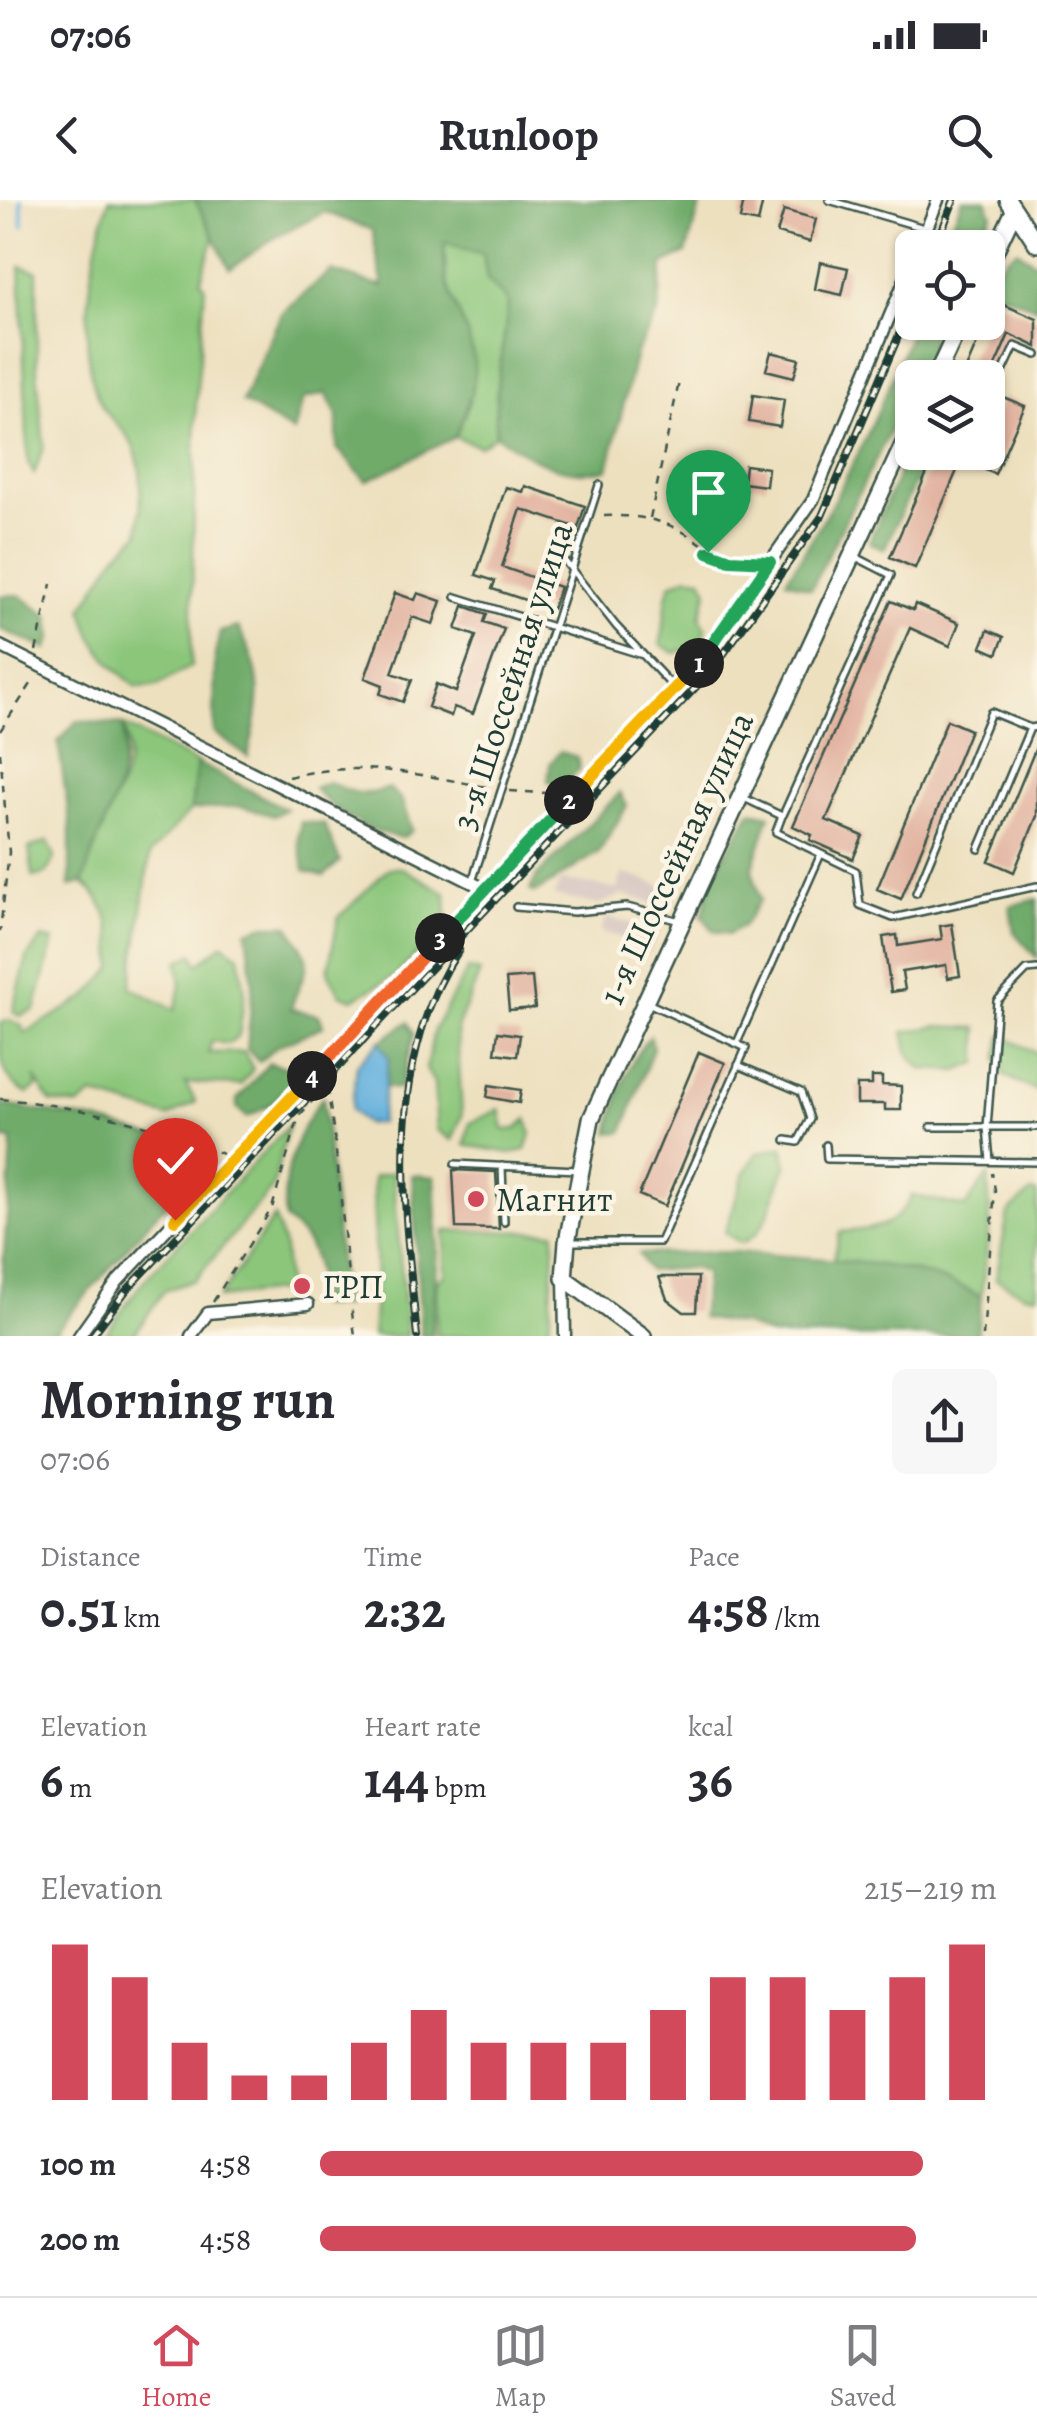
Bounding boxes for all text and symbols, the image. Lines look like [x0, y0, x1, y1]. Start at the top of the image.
text: 07:06 [50, 9, 131, 61]
text: Runloop [438, 104, 599, 166]
icon: back [40, 108, 95, 163]
icon: search [942, 108, 997, 163]
map controls [895, 230, 1005, 470]
button: locate [895, 230, 1005, 340]
button: layers [895, 360, 1005, 470]
pin [666, 450, 751, 553]
icon: arrive [681, 465, 736, 520]
street label: 3-я Шоссейная улица [440, 516, 584, 836]
pin: 1 [674, 638, 724, 688]
text: 1 [694, 644, 704, 682]
street label: 1-я Шоссейная улица [587, 704, 765, 1012]
pin: 2 [544, 775, 594, 825]
text: 2 [562, 781, 576, 819]
pin: 3 [415, 913, 465, 963]
text: 3 [434, 919, 446, 957]
pin: 4 [287, 1051, 337, 1101]
text: 4 [305, 1057, 319, 1095]
pin [133, 1118, 218, 1221]
icon: check [148, 1133, 203, 1188]
place label: Магнит [496, 1175, 612, 1223]
marker: Магнит [465, 1188, 487, 1210]
place label: ГРП [322, 1262, 383, 1310]
marker: ГРП [291, 1275, 313, 1297]
text: Morning run [40, 1362, 335, 1437]
button: share [892, 1369, 997, 1474]
text: 07:06 [40, 1437, 110, 1481]
text: Distance [40, 1538, 140, 1576]
text: Time [364, 1538, 422, 1576]
text: Pace [688, 1538, 740, 1576]
text: 0.51 [40, 1576, 118, 1644]
text: 2:32 [364, 1576, 446, 1644]
text: 4:58 [688, 1576, 769, 1644]
text: km [118, 1599, 161, 1637]
text: /km [769, 1599, 821, 1637]
text: Elevation [40, 1708, 147, 1746]
text: Heart rate [364, 1708, 481, 1746]
text: kcal [688, 1708, 733, 1746]
text: 6 [40, 1746, 63, 1814]
text: 144 [364, 1746, 429, 1814]
text: 36 [688, 1746, 733, 1814]
text: m [63, 1769, 92, 1807]
text: bpm [429, 1769, 487, 1807]
text: Elevation [40, 1866, 163, 1910]
text: 215–219 m [864, 1866, 997, 1910]
text: 100 m [40, 2142, 116, 2186]
text: 4:58 [200, 2142, 251, 2186]
text: 200 m [40, 2217, 120, 2261]
text: 4:58 [200, 2217, 251, 2261]
tab: Home [141, 2318, 211, 2416]
tab: Map [493, 2318, 548, 2416]
tab: Saved [830, 2318, 896, 2416]

